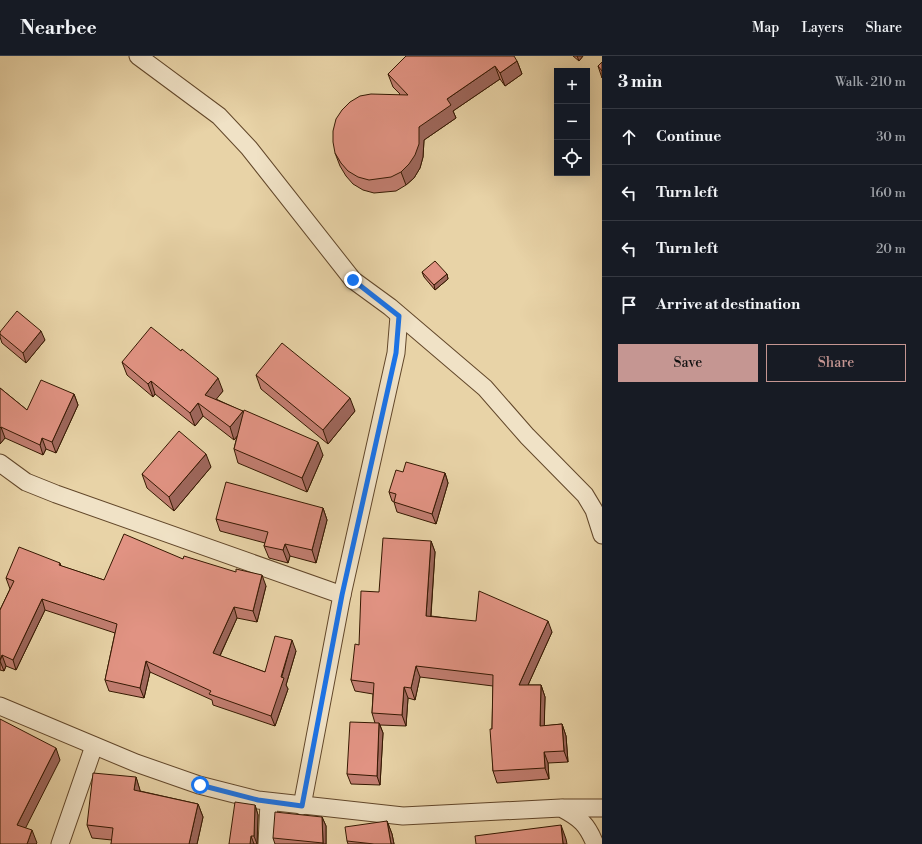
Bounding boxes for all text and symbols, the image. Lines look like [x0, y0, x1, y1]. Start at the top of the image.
text: Nearbee [20, 16, 97, 40]
text: Map [752, 19, 779, 37]
text: Layers [801, 19, 844, 37]
text: Share [866, 19, 902, 37]
map controls [554, 68, 590, 176]
button: + [554, 68, 590, 104]
text: 3 min [618, 71, 662, 93]
text: Walk · 210 m [835, 74, 906, 90]
button: − [554, 104, 590, 140]
icon: ahead [618, 126, 640, 148]
text: Continue [656, 127, 721, 146]
text: 30 m [876, 129, 906, 145]
button: locate [554, 140, 590, 176]
icon: left [618, 182, 640, 204]
text: Turn left [656, 183, 718, 202]
text: 160 m [870, 185, 906, 201]
icon: left [618, 238, 640, 260]
text: Turn left [656, 239, 718, 258]
text: 20 m [876, 241, 906, 257]
route end [344, 271, 362, 289]
icon: arrive [618, 294, 640, 316]
text: Arrive at destination [656, 295, 800, 314]
button: Save [618, 344, 758, 382]
button: Share [766, 344, 906, 382]
route start [191, 776, 209, 794]

